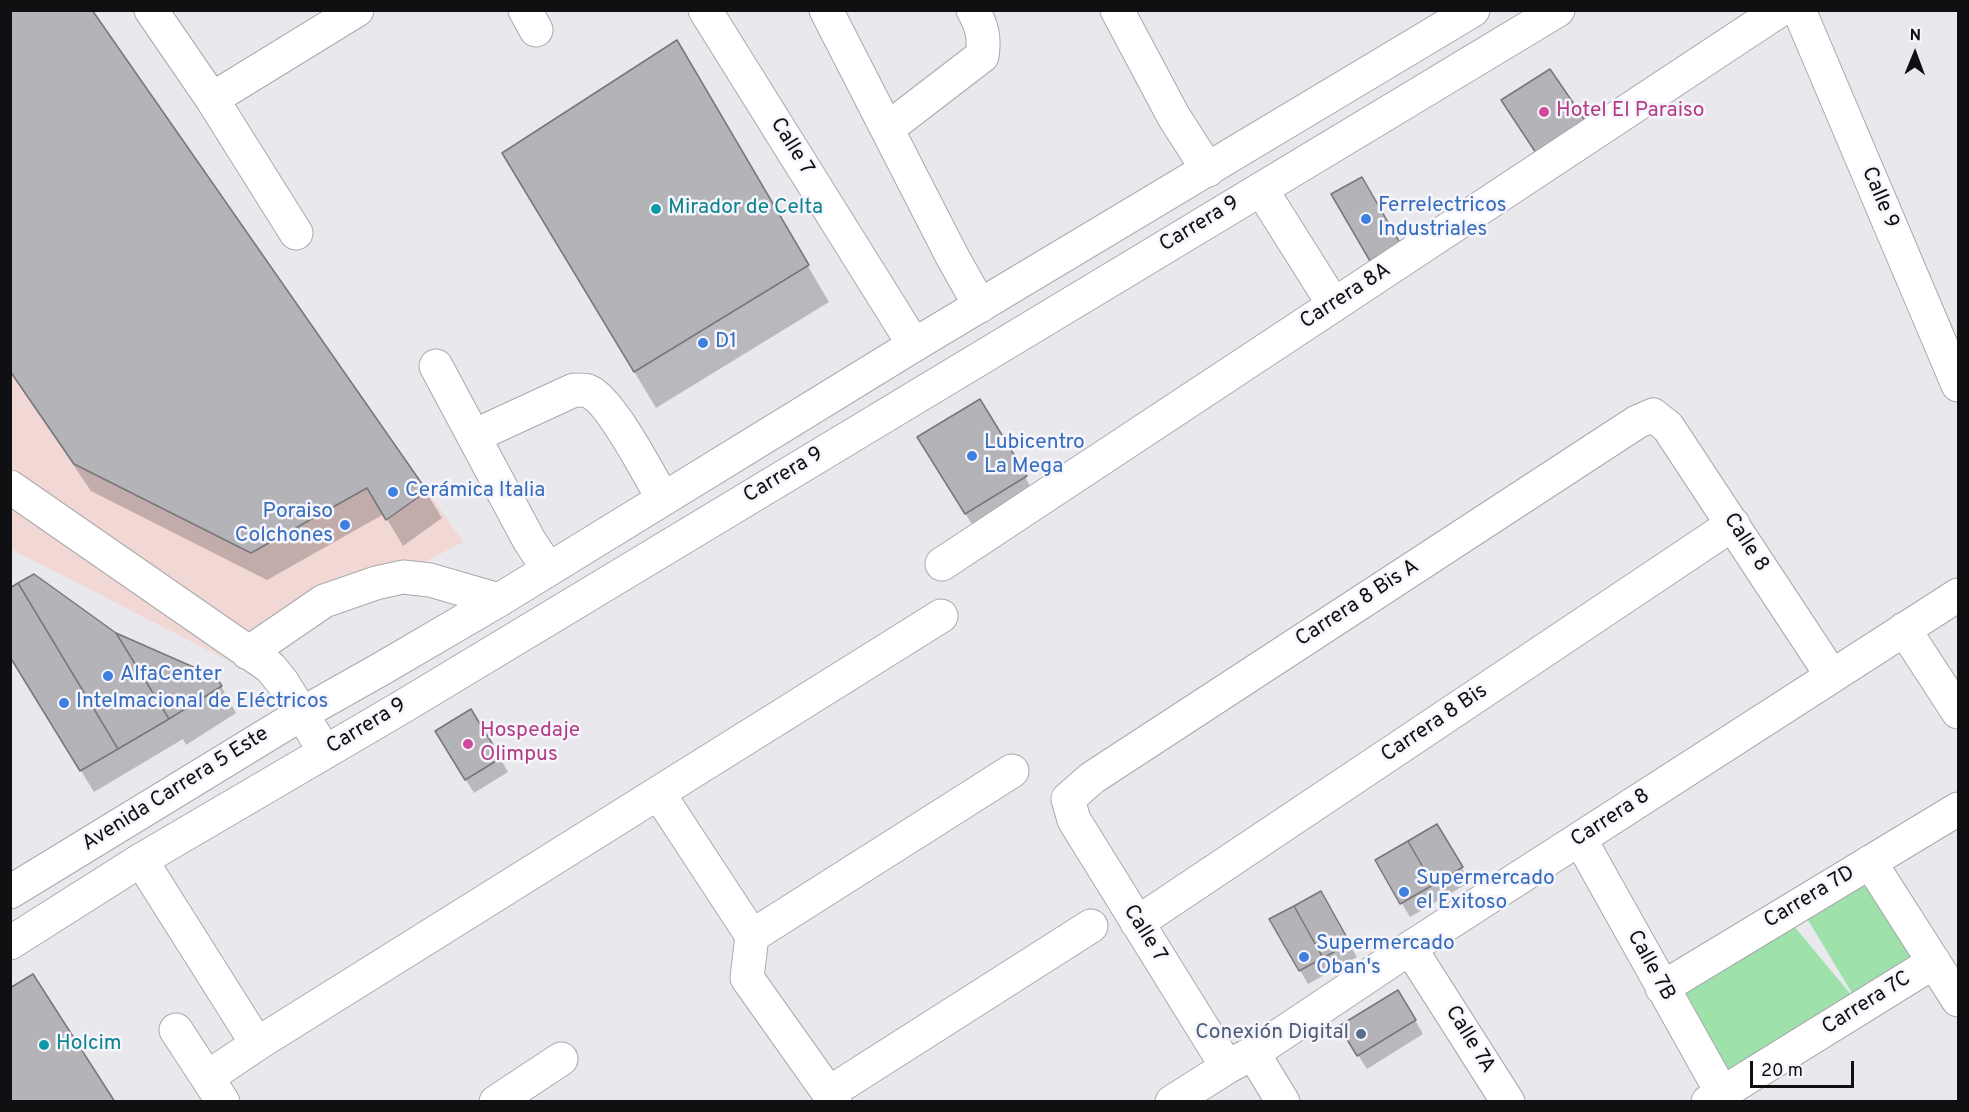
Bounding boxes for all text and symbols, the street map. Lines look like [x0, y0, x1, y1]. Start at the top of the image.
north arrow [1885, 24, 1945, 84]
text: N [1909, 26, 1921, 46]
place label: Hotel El Paraiso [1556, 99, 1704, 125]
marker: Hotel El Paraiso [1537, 105, 1551, 119]
street label: Calle 7 [764, 114, 818, 180]
street label: Calle 9 [1855, 163, 1903, 233]
street label: Carrera 9 [1156, 191, 1244, 259]
place label: Ferrelectricos Industriales [1378, 194, 1507, 244]
place label: Mirador de Celta [668, 196, 823, 222]
marker: Mirador de Celta [649, 202, 663, 216]
marker: Ferrelectricos Industriales [1359, 212, 1373, 226]
street label: Carrera 8A [1296, 258, 1396, 336]
place label: D1 [715, 330, 737, 356]
marker: D1 [696, 336, 710, 350]
place label: Lubicentro La Mega [984, 431, 1085, 481]
street label: Carrera 9 [740, 442, 828, 510]
marker: Lubicentro La Mega [965, 449, 979, 463]
place label: Cerámica Italia [405, 479, 545, 505]
marker: Cerámica Italia [386, 485, 400, 499]
place label: Poraiso Colchones [235, 500, 333, 550]
street label: Calle 8 [1717, 509, 1773, 577]
marker: Poraiso Colchones [338, 518, 352, 532]
street label: Carrera 8 Bis A [1292, 555, 1424, 653]
place label: AlfaCenter [120, 663, 222, 689]
marker: AlfaCenter [101, 669, 115, 683]
street label: Carrera 8 Bis [1377, 679, 1493, 769]
place label: Intelmacional de Eléctricos [76, 690, 328, 716]
street label: Carrera 9 [323, 693, 411, 761]
marker: Intelmacional de Eléctricos [57, 696, 71, 710]
place label: Hospedaje Olimpus [480, 719, 580, 769]
street label: Avenida Carrera 5 Este [78, 722, 274, 858]
marker: Hospedaje Olimpus [461, 737, 475, 751]
street label: Carrera 8 [1567, 784, 1655, 854]
street label: Carrera 7D [1760, 861, 1860, 935]
place label: Supermercado el Exitoso [1416, 867, 1555, 917]
marker: Supermercado el Exitoso [1397, 885, 1411, 899]
street label: Calle 7 [1117, 901, 1171, 967]
street label: Calle 7B [1620, 926, 1680, 1006]
place label: Supermercado Oban's [1316, 932, 1455, 982]
marker: Supermercado Oban's [1297, 950, 1311, 964]
street label: Carrera 7C [1818, 967, 1916, 1041]
street label: Calle 7A [1439, 1002, 1499, 1078]
place label: Conexión Digital [1195, 1021, 1349, 1047]
marker: Conexión Digital [1354, 1027, 1368, 1041]
place label: Holcim [56, 1032, 122, 1058]
marker: Holcim [37, 1038, 51, 1052]
scale bar [1753, 1049, 1856, 1087]
text: 20 m [1761, 1060, 1803, 1083]

